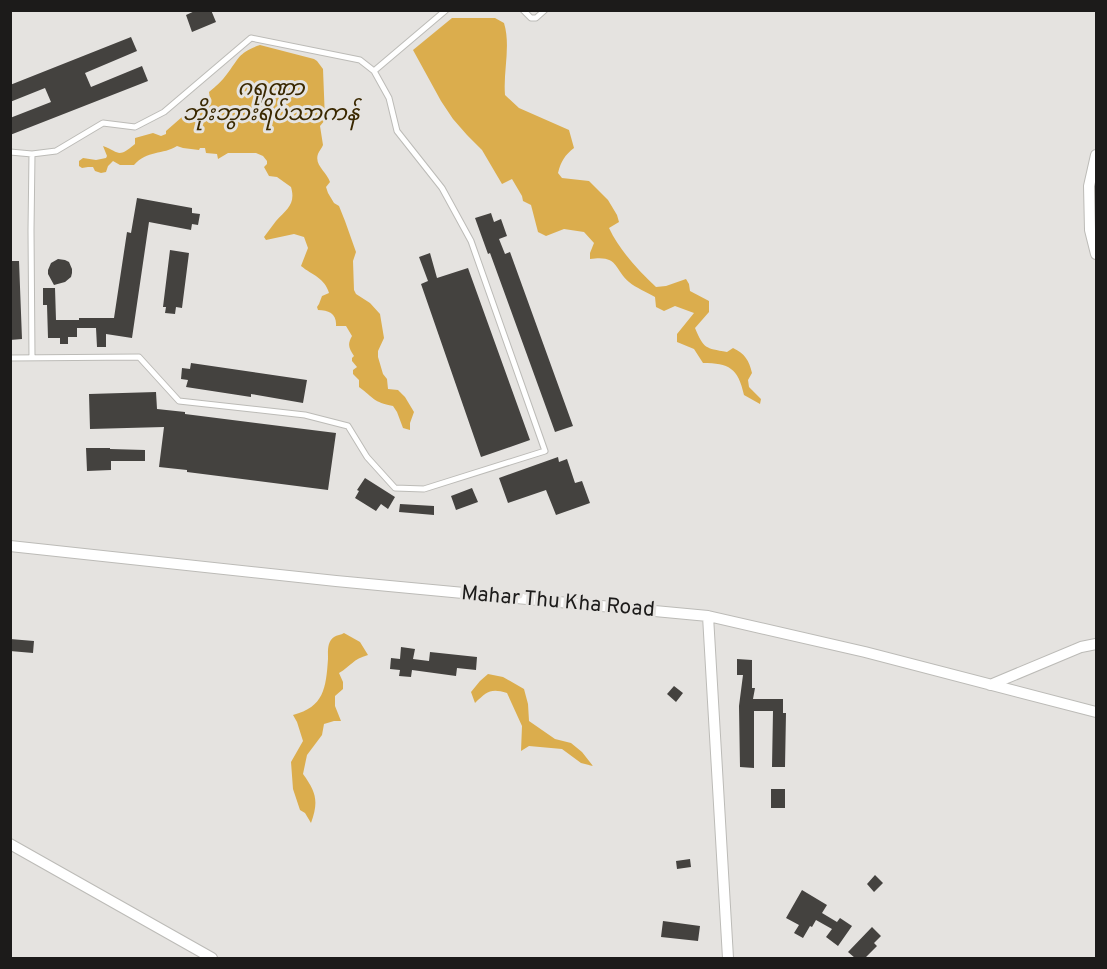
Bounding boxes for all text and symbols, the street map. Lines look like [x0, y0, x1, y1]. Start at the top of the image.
water label: ဂရုဏာ ဘိုးဘွားရိပ်သာကန် [183, 76, 362, 131]
street label: Mahar Thu Kha Road [460, 580, 656, 624]

